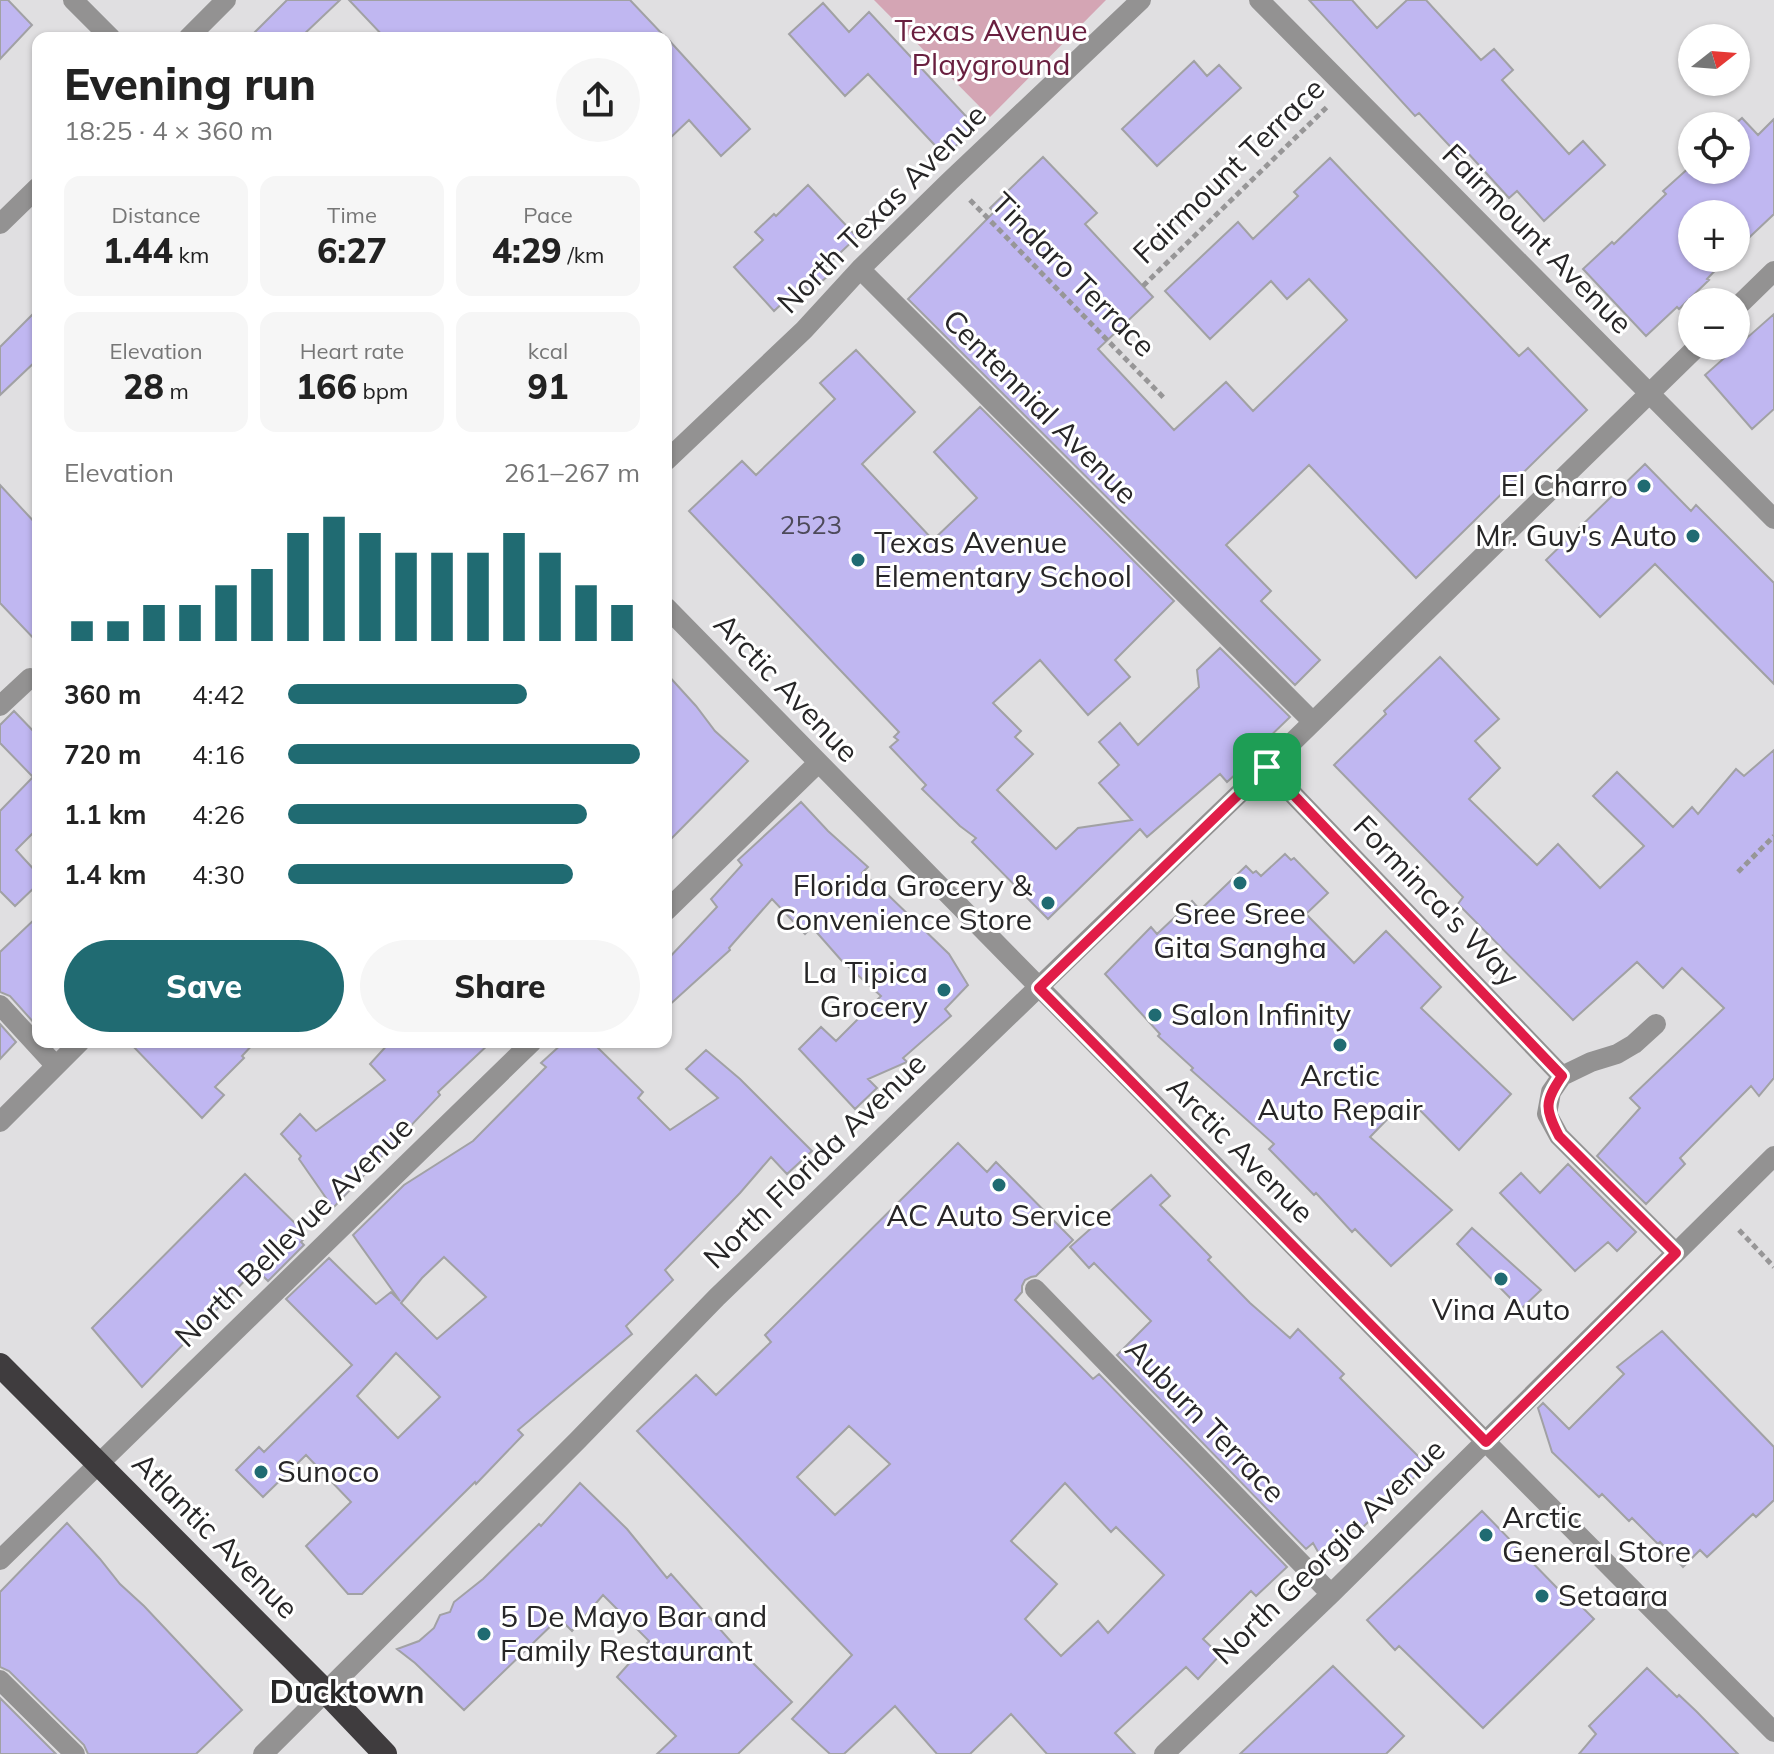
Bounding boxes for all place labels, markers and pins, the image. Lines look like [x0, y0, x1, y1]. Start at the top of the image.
place label: El Charro [1501, 466, 1628, 504]
marker: El Charro [1635, 477, 1653, 495]
place label: Mr. Guy's Auto [1475, 516, 1677, 554]
place label: Texas Avenue Elementary School [874, 523, 1132, 595]
marker: Mr. Guy's Auto [1684, 527, 1702, 545]
marker: Texas Avenue Elementary School [849, 551, 867, 569]
pin [1233, 733, 1301, 801]
place label: Florida Grocery & Convenience Store [775, 866, 1033, 938]
marker: Sree Sree Gita Sangha [1231, 874, 1249, 892]
marker: Florida Grocery & Convenience Store [1039, 894, 1057, 912]
place label: Sree Sree Gita Sangha [1153, 894, 1327, 966]
place label: La Tipica Grocery [803, 953, 928, 1025]
marker: La Tipica Grocery [935, 981, 953, 999]
place label: Salon Infinity [1171, 995, 1351, 1033]
marker: Salon Infinity [1146, 1006, 1164, 1024]
marker: Arctic Auto Repair [1331, 1036, 1349, 1054]
place label: Arctic Auto Repair [1257, 1056, 1423, 1128]
marker: AC Auto Service [990, 1176, 1008, 1194]
place label: AC Auto Service [886, 1196, 1112, 1234]
marker: Vina Auto [1492, 1270, 1510, 1288]
place label: Vina Auto [1432, 1290, 1570, 1328]
place label: Sunoco [277, 1452, 379, 1490]
marker: Sunoco [252, 1463, 270, 1481]
place label: Arctic General Store [1502, 1498, 1691, 1570]
marker: Arctic General Store [1477, 1526, 1495, 1544]
place label: Setaara [1558, 1576, 1668, 1614]
marker: Setaara [1533, 1587, 1551, 1605]
place label: 5 De Mayo Bar and Family Restaurant [500, 1597, 767, 1669]
marker: 5 De Mayo Bar and Family Restaurant [475, 1625, 493, 1643]

